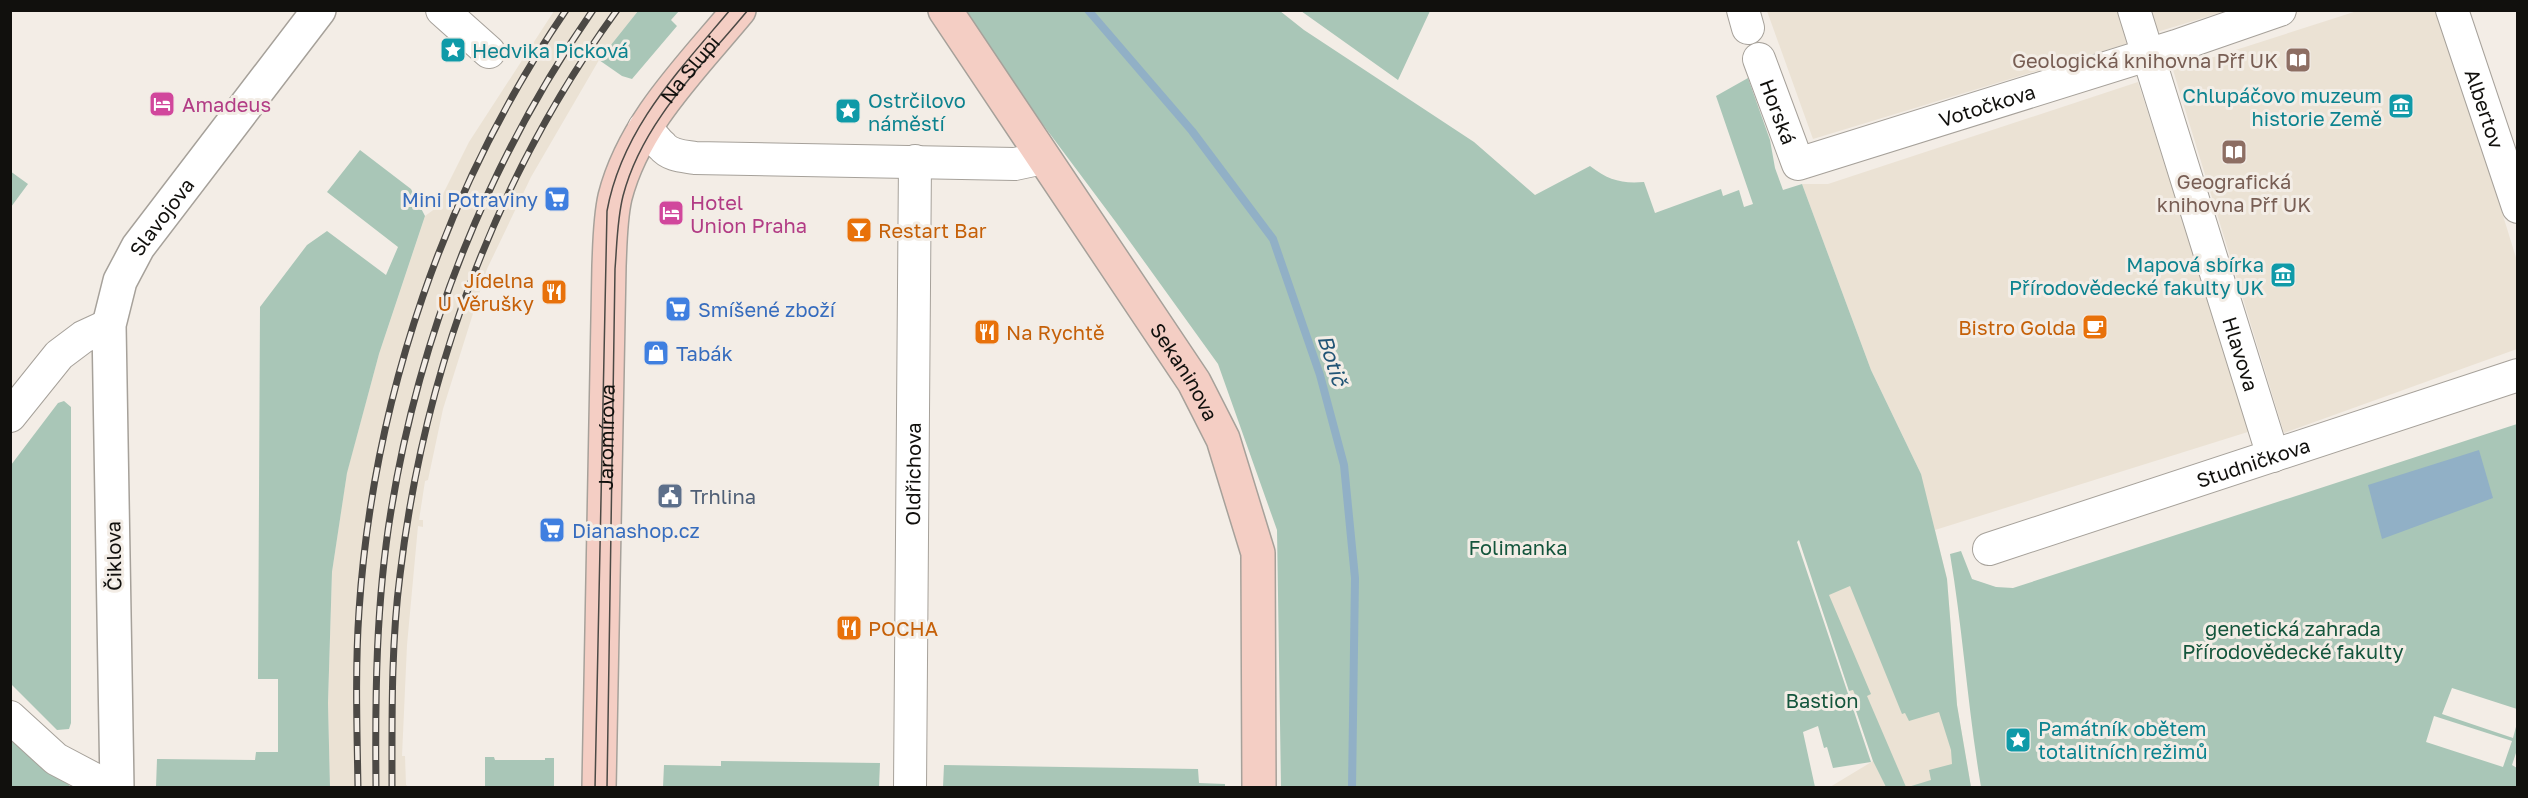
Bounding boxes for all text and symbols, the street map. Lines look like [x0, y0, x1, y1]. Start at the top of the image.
street label: Na Slupi [655, 30, 724, 107]
place icon: Hedvika Picková [438, 35, 468, 65]
place label: Hedvika Picková [472, 38, 629, 62]
library icon: Geologická knihovna Přf UK [2283, 45, 2313, 75]
place label: Geologická knihovna Přf UK [2012, 48, 2278, 72]
street label: Albertov [2461, 66, 2509, 151]
street label: Horská [1755, 75, 1802, 148]
street label: Votočkova [1936, 79, 2038, 131]
place label: Chlupáčovo muzeum historie Země [2182, 83, 2382, 130]
place label: Ostrčilovo náměstí [868, 88, 966, 135]
hotel icon: Amadeus [147, 89, 177, 119]
museum icon: Chlupáčovo muzeum historie Země [2386, 91, 2416, 121]
place label: Amadeus [182, 92, 271, 116]
place icon: Ostrčilovo náměstí [833, 96, 863, 126]
library icon: Geografická knihovna Přf UK [2219, 137, 2249, 167]
place label: Geografická knihovna Přf UK [2157, 169, 2311, 216]
street label: Slavojova [124, 173, 199, 260]
supermarket icon: Mini Potraviny [542, 184, 572, 214]
place label: Mini Potraviny [402, 187, 538, 211]
place label: Hotel Union Praha [690, 190, 807, 237]
hotel icon: Hotel Union Praha [656, 198, 686, 228]
bar icon: Restart Bar [844, 215, 874, 245]
place label: Restart Bar [878, 218, 987, 242]
place label: Mapová sbírka Přírodovědecké fakulty UK [2009, 252, 2264, 299]
museum icon: Mapová sbírka Přírodovědecké fakulty UK [2268, 260, 2298, 290]
place label: Jídelna U Věrušky [437, 268, 534, 315]
restaurant icon: Jídelna U Věrušky [539, 277, 569, 307]
supermarket icon: Smíšené zboží [663, 294, 693, 324]
place label: Smíšené zboží [698, 297, 837, 321]
cafe icon: Bistro Golda [2080, 312, 2110, 342]
street label: Hlavova [2218, 313, 2264, 394]
place label: Bistro Golda [1958, 315, 2076, 339]
restaurant icon: Na Rychtě [972, 317, 1002, 347]
street label: Sekaninova [1146, 318, 1224, 424]
place label: Na Rychtě [1006, 320, 1105, 344]
water label: Botič [1313, 331, 1354, 390]
shop icon: Tabák [641, 338, 671, 368]
place label: Tabák [676, 341, 733, 365]
street label: Jaromírova [593, 384, 619, 490]
street label: Oldřichova [900, 422, 925, 526]
street label: Studničkova [2193, 432, 2313, 492]
public building icon: Trhlina [655, 481, 685, 511]
place label: Trhlina [690, 484, 756, 508]
supermarket icon: Dianashop.cz [537, 515, 567, 545]
place label: Dianashop.cz [572, 518, 700, 542]
street label: Čiklova [100, 521, 126, 591]
park label: Folimanka [1468, 535, 1568, 559]
restaurant icon: POCHA [834, 613, 864, 643]
place label: POCHA [868, 616, 938, 640]
park label: genetická zahrada Přírodovědecké fakulty [2182, 616, 2404, 663]
park label: Bastion [1786, 688, 1858, 712]
place label: Památník obětem totalitních režimů [2038, 716, 2207, 763]
place icon: Památník obětem totalitních režimů [2003, 725, 2033, 755]

